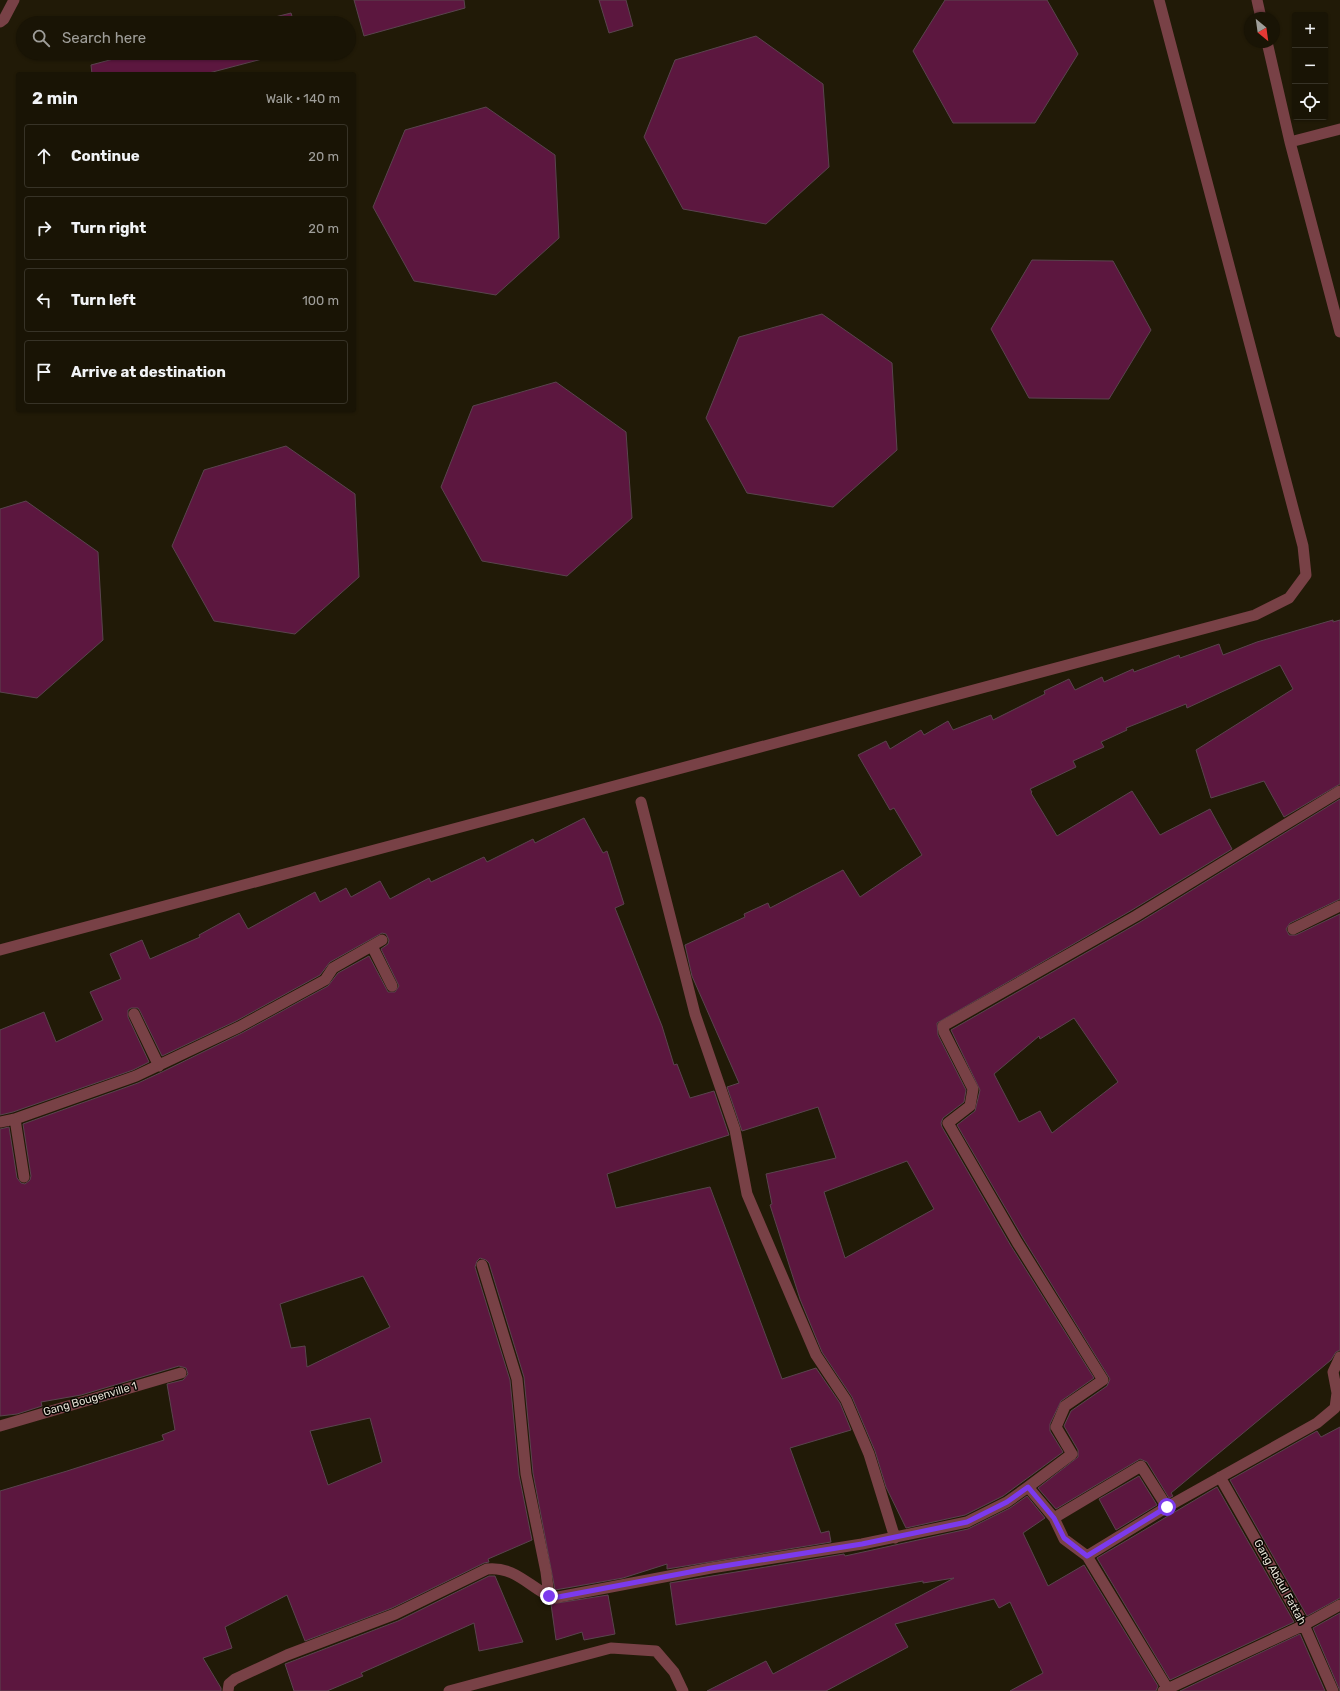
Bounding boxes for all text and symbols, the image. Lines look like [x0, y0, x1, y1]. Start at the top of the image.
north arrow [1244, 12, 1280, 48]
map controls [1292, 12, 1328, 120]
button: + [1292, 12, 1328, 48]
search box [16, 16, 356, 60]
icon: search [30, 27, 52, 49]
text: Search here [62, 29, 146, 47]
button: − [1292, 48, 1328, 84]
button: locate [1292, 84, 1328, 120]
text: 2 min [32, 88, 78, 108]
text: Walk · 140 m [266, 91, 340, 106]
icon: ahead [33, 145, 55, 167]
text: Continue [71, 147, 140, 165]
text: 20 m [308, 149, 339, 164]
icon: right [33, 217, 55, 239]
text: Turn right [71, 219, 146, 237]
text: 20 m [308, 221, 339, 236]
icon: left [33, 289, 55, 311]
text: Turn left [71, 291, 136, 309]
text: 100 m [302, 293, 339, 308]
icon: arrive [33, 361, 55, 383]
text: Arrive at destination [71, 363, 226, 381]
street label: Gang Bougenville 1 [42, 1379, 138, 1419]
route start [1158, 1498, 1176, 1516]
street label: Gang Abdul Fattah [1251, 1537, 1309, 1627]
route end [540, 1587, 558, 1605]

